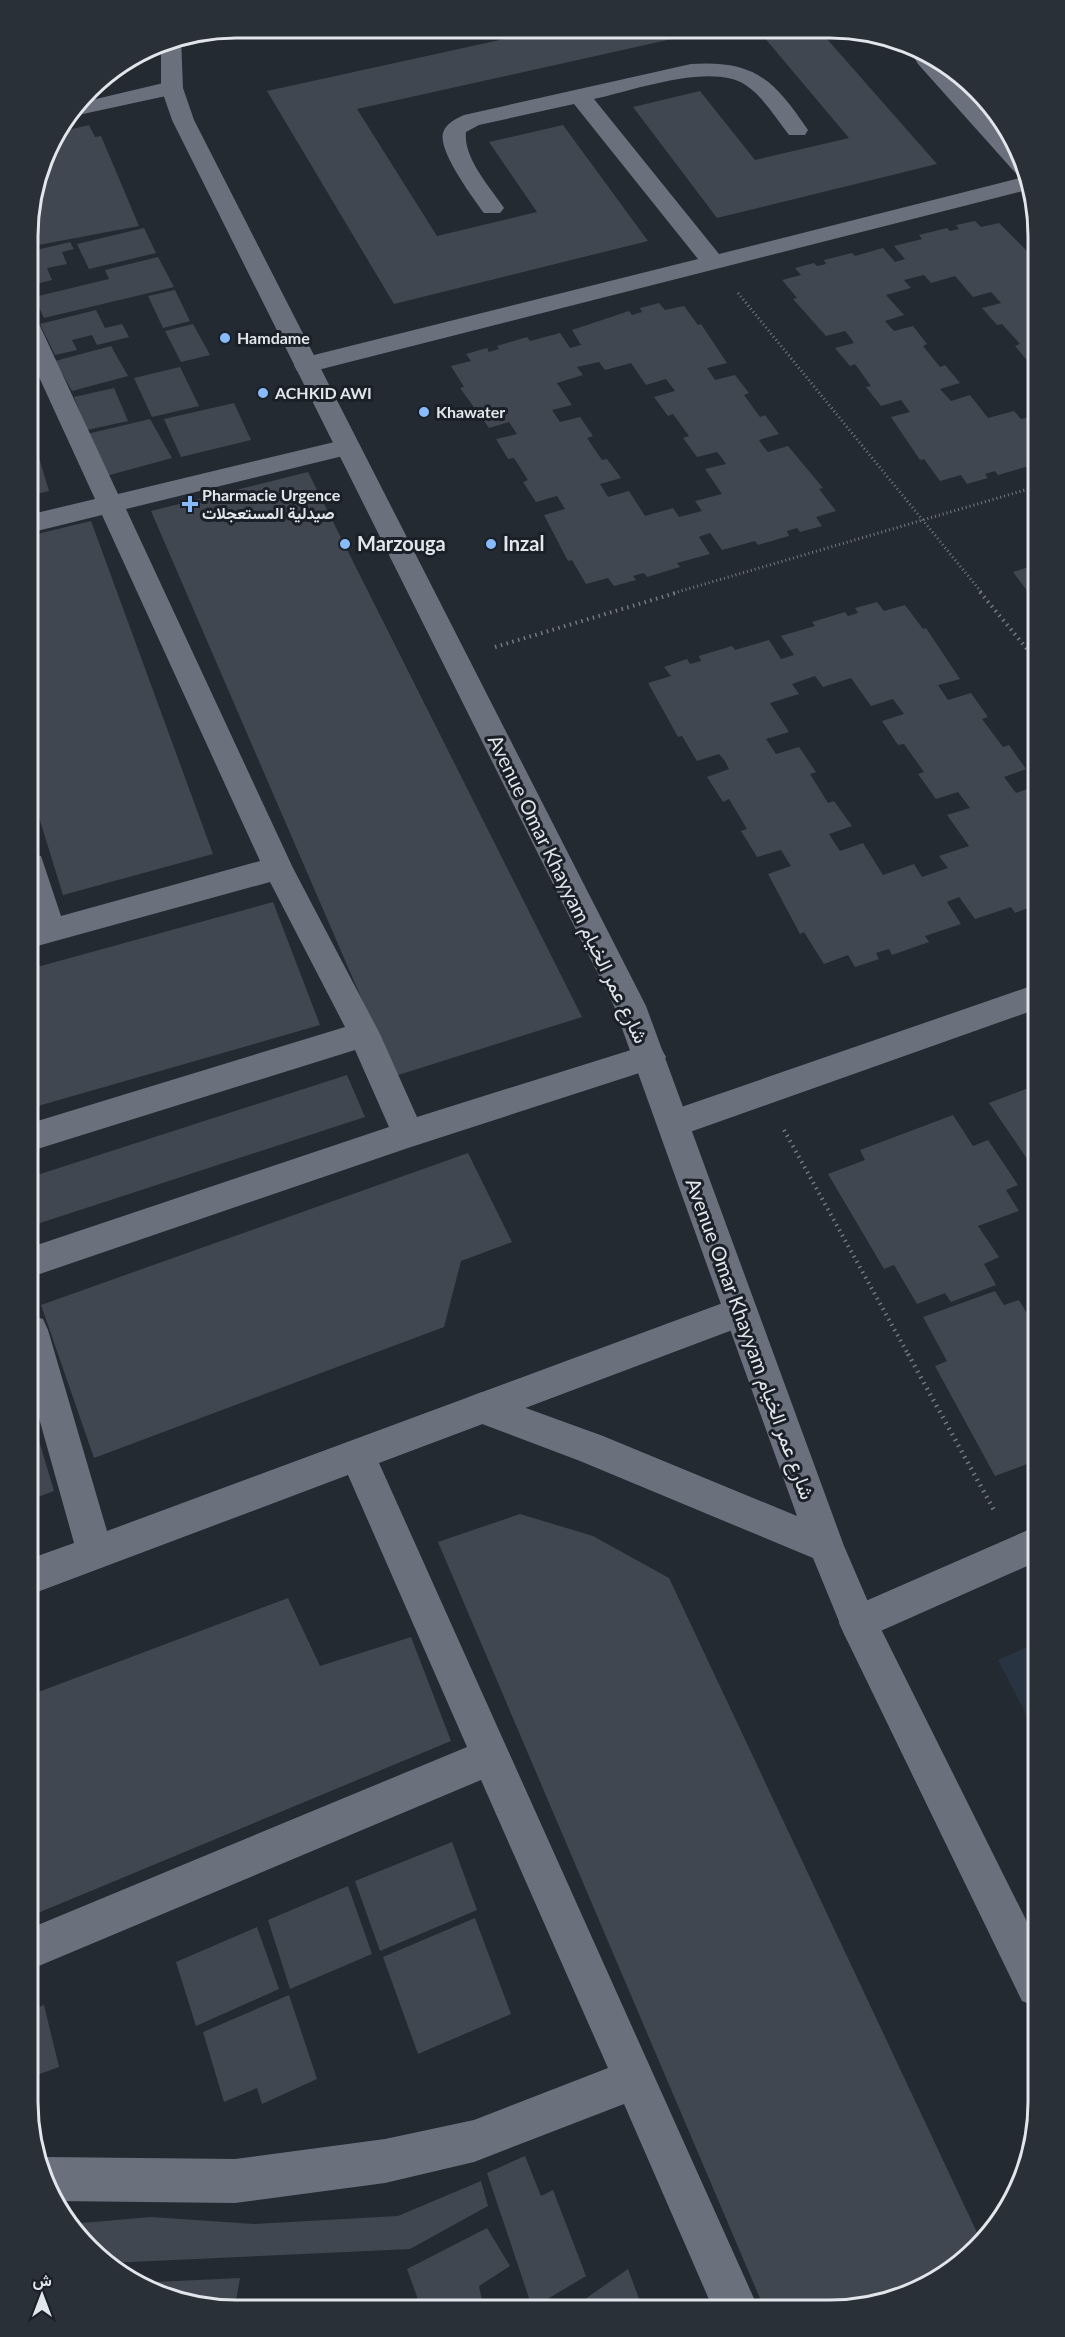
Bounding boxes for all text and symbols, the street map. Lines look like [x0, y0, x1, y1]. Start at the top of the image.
place label: Hamdame [237, 328, 310, 347]
marker: Hamdame [218, 331, 232, 345]
place label: ACHKID AWI [274, 383, 372, 402]
marker: ACHKID AWI [256, 386, 270, 400]
place label: Khawater [436, 402, 505, 421]
marker: Khawater [417, 405, 431, 419]
place label: Pharmacie Urgence صيدلية المستعجلات [202, 485, 341, 523]
marker: Pharmacie Urgence صيدلية المستعجلات [183, 497, 197, 511]
place label: Marzouga [357, 531, 446, 555]
place label: Inzal [503, 531, 544, 555]
marker: Marzouga [338, 537, 352, 551]
marker: Inzal [484, 537, 498, 551]
street label: Avenue Omar Khayyam شارع عمر الخيام [481, 730, 654, 1048]
street label: Avenue Omar Khayyam شارع عمر الخيام [679, 1175, 820, 1504]
north arrow [12, 2265, 72, 2325]
text: ش [32, 2270, 52, 2290]

